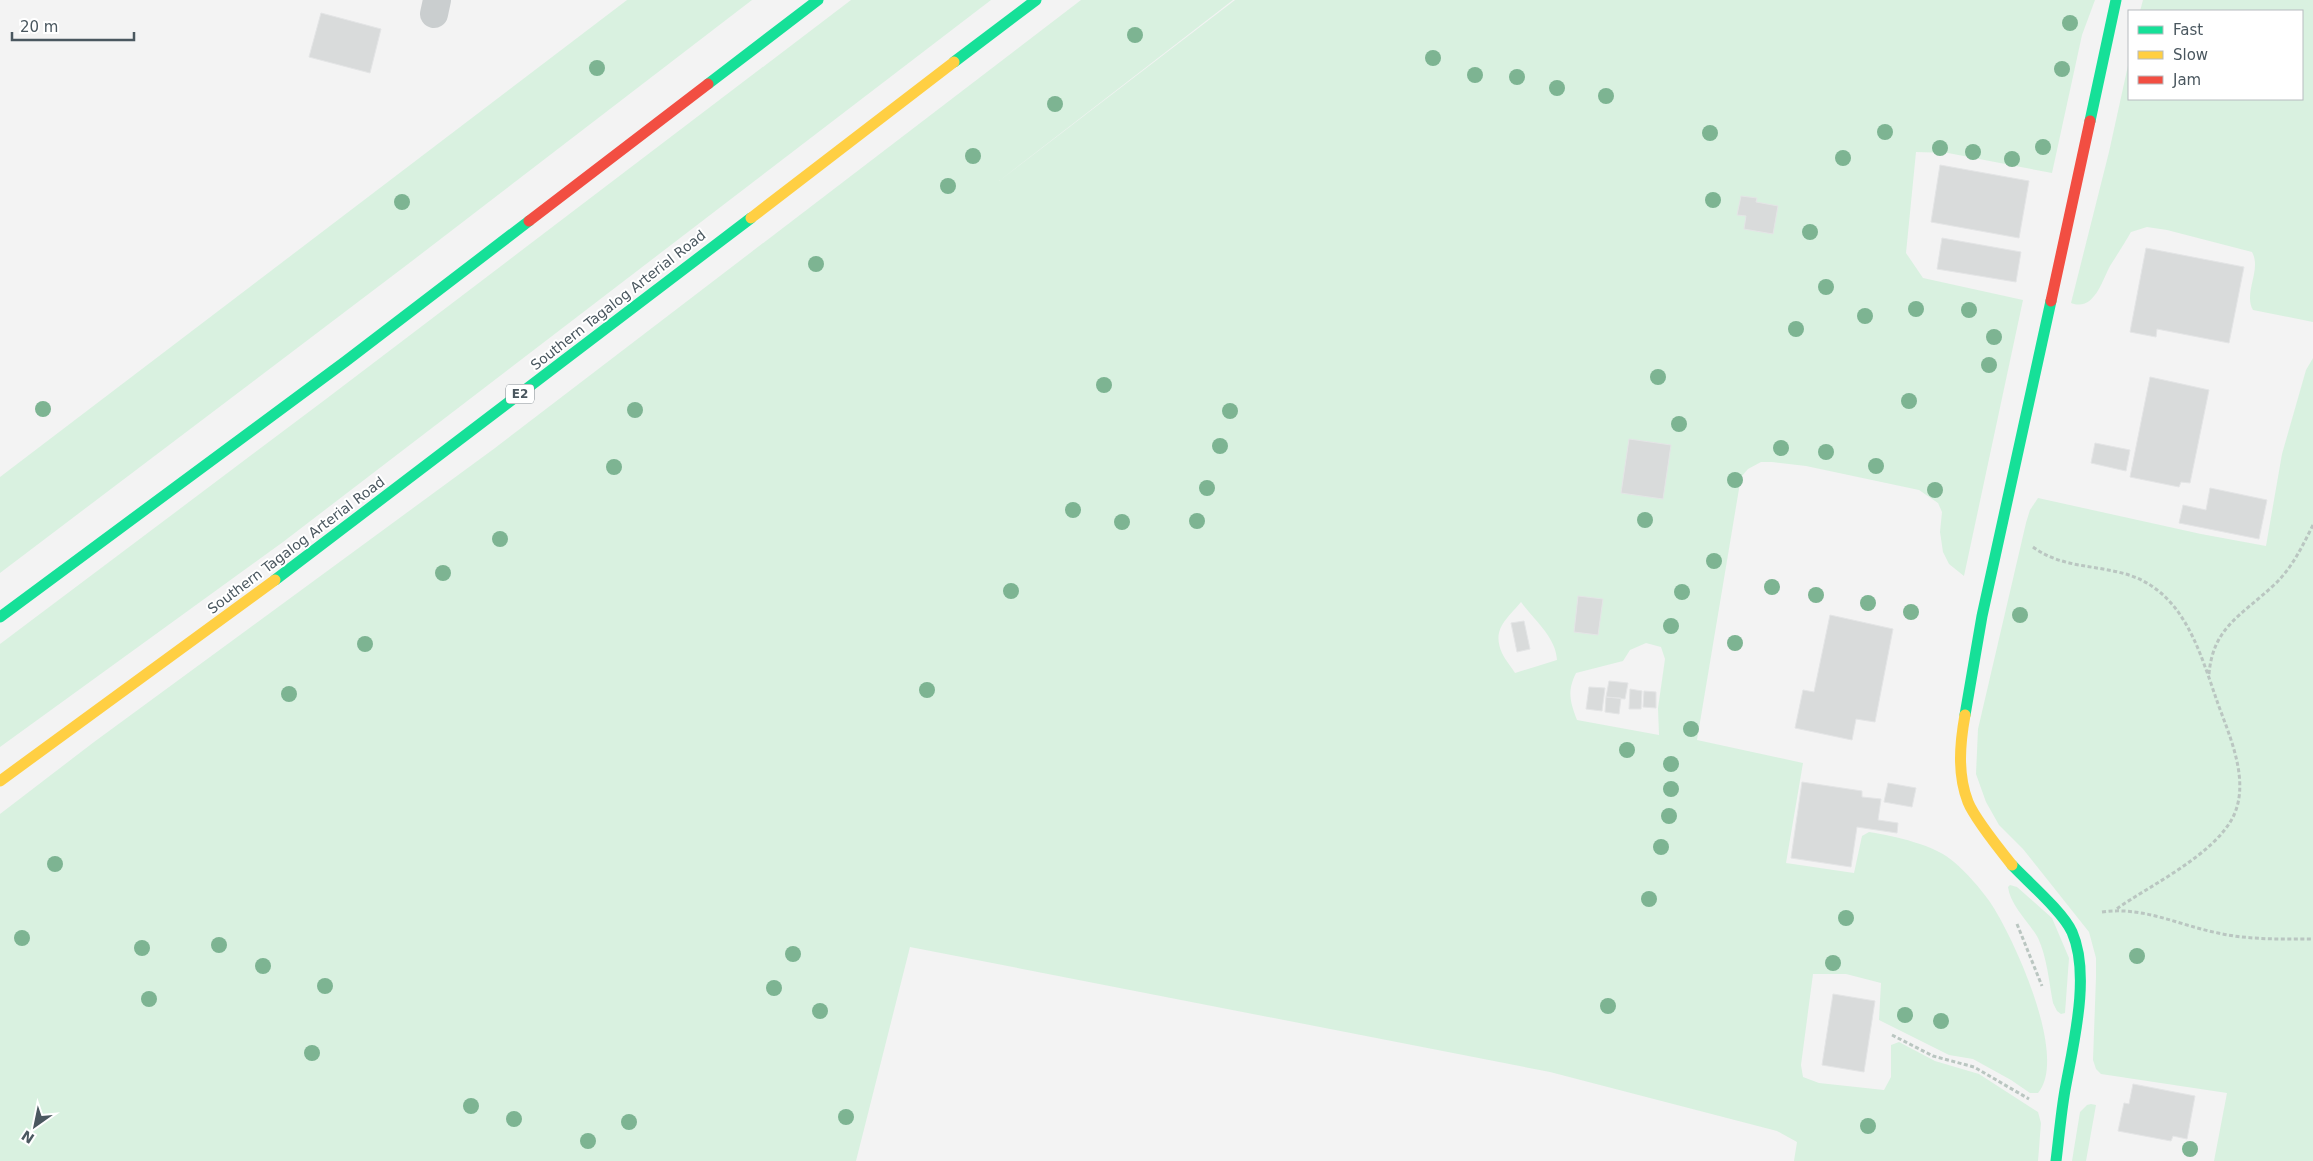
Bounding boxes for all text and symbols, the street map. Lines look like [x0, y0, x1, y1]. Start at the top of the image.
scale bar [12, 10, 135, 42]
legend [2128, 10, 2303, 100]
text: 20 m [20, 18, 58, 36]
text: Fast [2173, 21, 2203, 39]
text: Slow [2173, 46, 2208, 64]
text: Jam [2172, 71, 2201, 89]
street label: Southern Tagalog Arterial Road [527, 227, 709, 373]
road number: E2 [506, 384, 534, 404]
street label: Southern Tagalog Arterial Road [204, 473, 388, 617]
north arrow [10, 1101, 60, 1151]
text: N [19, 1127, 37, 1147]

